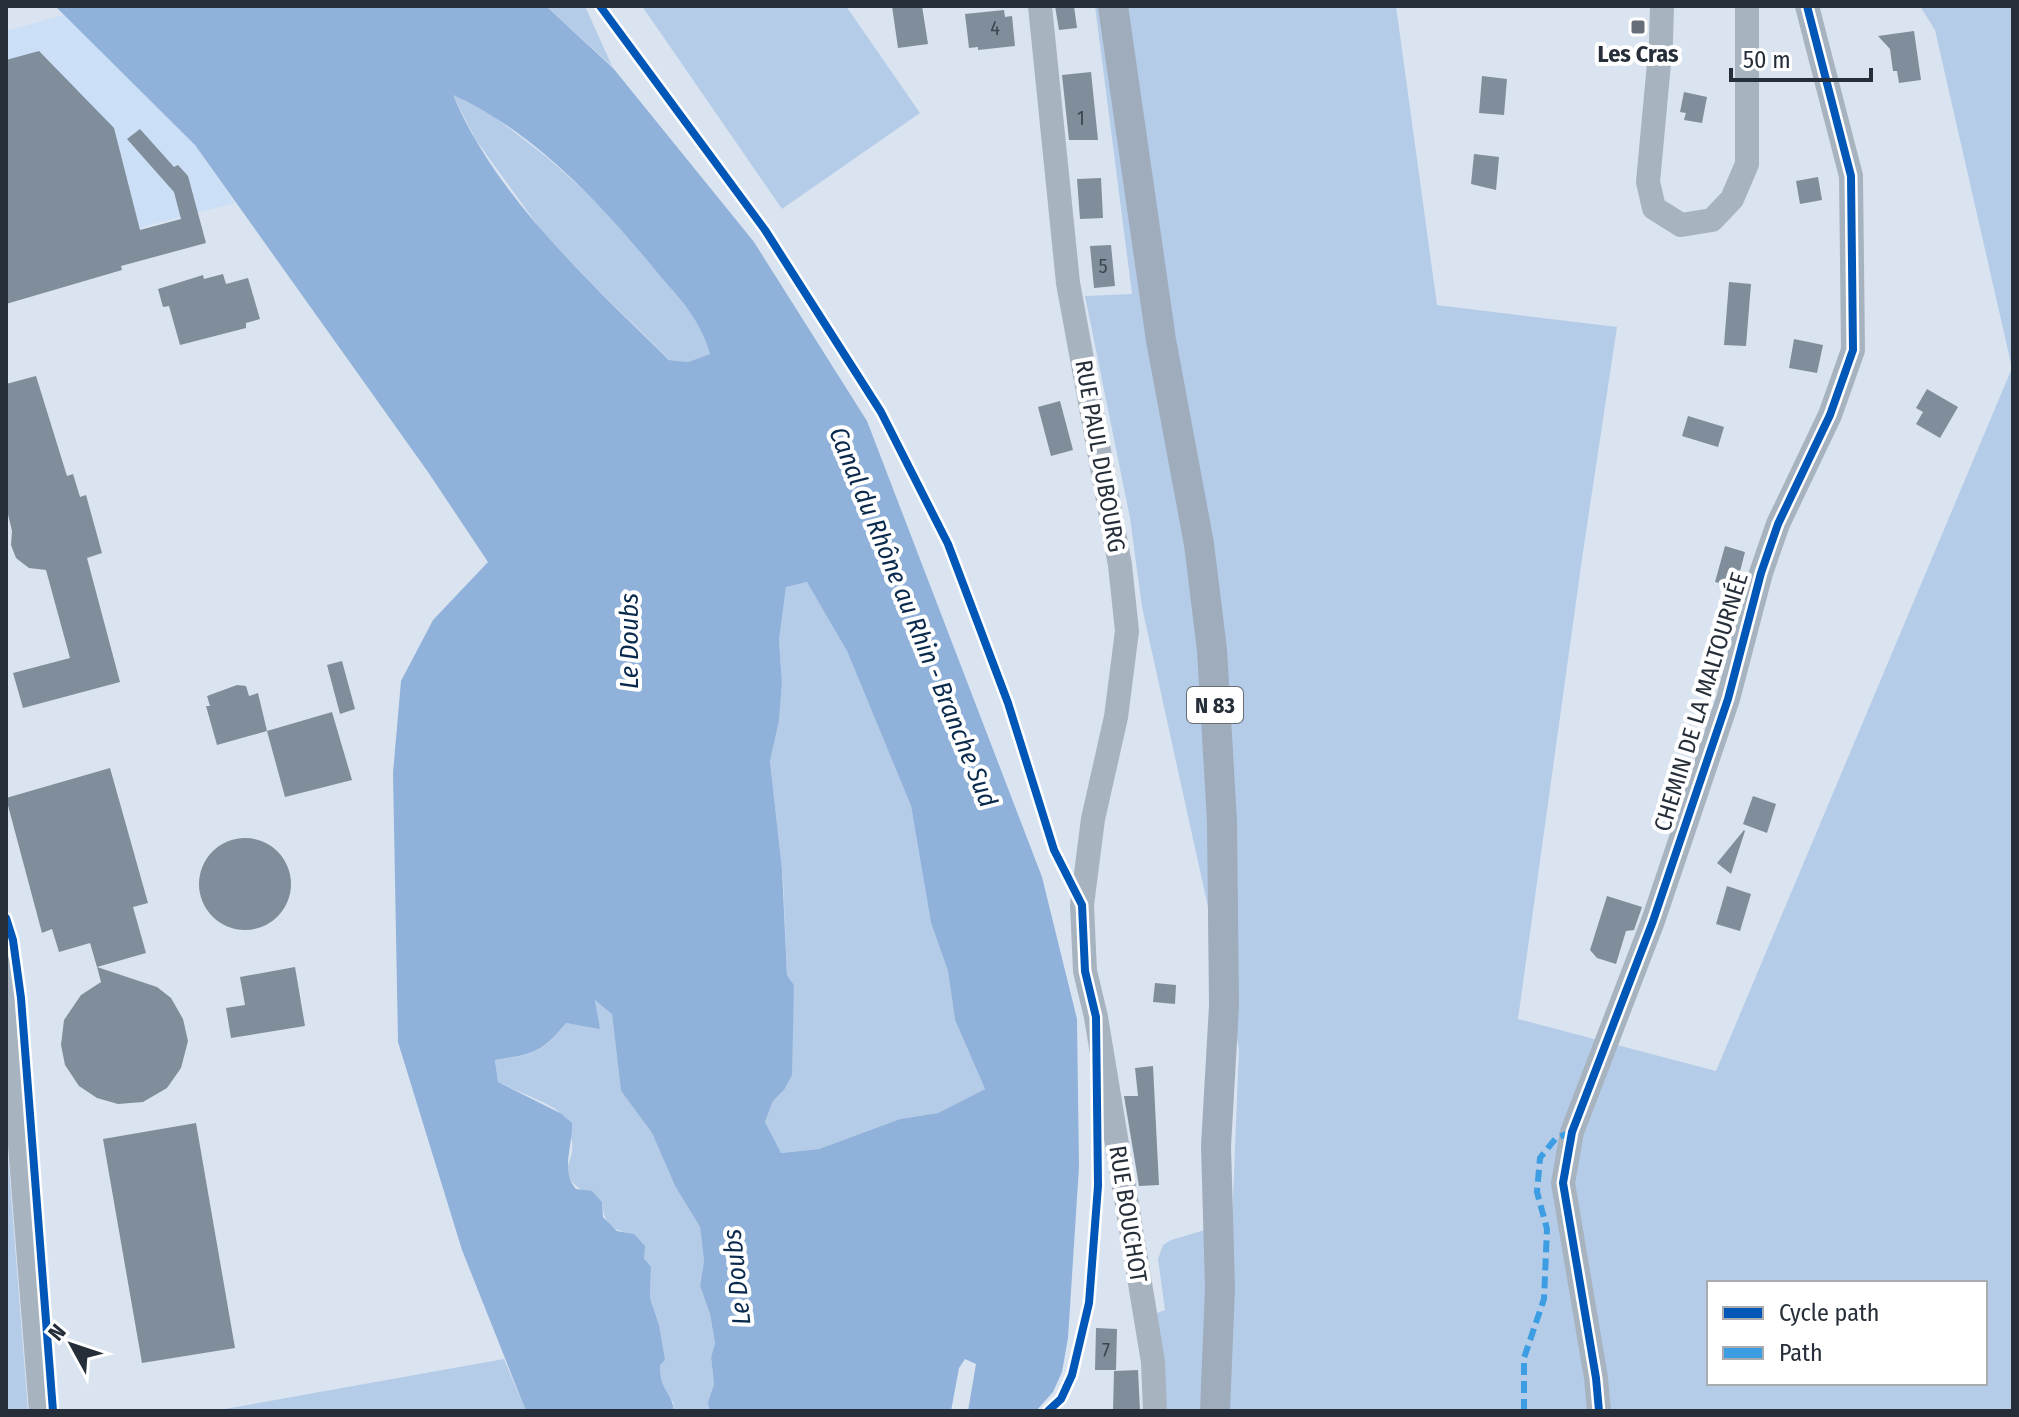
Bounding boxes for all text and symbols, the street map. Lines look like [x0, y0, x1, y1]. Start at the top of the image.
house number: 4 [990, 16, 1000, 40]
marker: Les Cras [1629, 18, 1647, 36]
scale bar [1731, 32, 1871, 82]
place label: Les Cras [1597, 40, 1679, 68]
text: 50 m [1743, 46, 1791, 74]
house number: 1 [1077, 106, 1085, 130]
house number: 5 [1098, 254, 1108, 278]
street label: RUE PAUL DUBOURG [1069, 358, 1131, 554]
water label: Canal du Rhône au Rhin - Branche Sud [822, 422, 1004, 812]
street label: CHEMIN DE LA MALTOURNÉE [1647, 569, 1754, 835]
water label: Le Doubs [614, 593, 645, 689]
road number: N 83 [1187, 687, 1243, 723]
street label: RUE BOUCHOT [1103, 1144, 1153, 1284]
water label: Le Doubs [717, 1228, 757, 1326]
legend [1707, 1281, 1987, 1385]
text: Cycle path [1779, 1299, 1879, 1327]
north arrow [32, 1305, 112, 1385]
text: N [42, 1319, 72, 1346]
house number: 7 [1102, 1338, 1110, 1362]
text: Path [1779, 1339, 1823, 1367]

